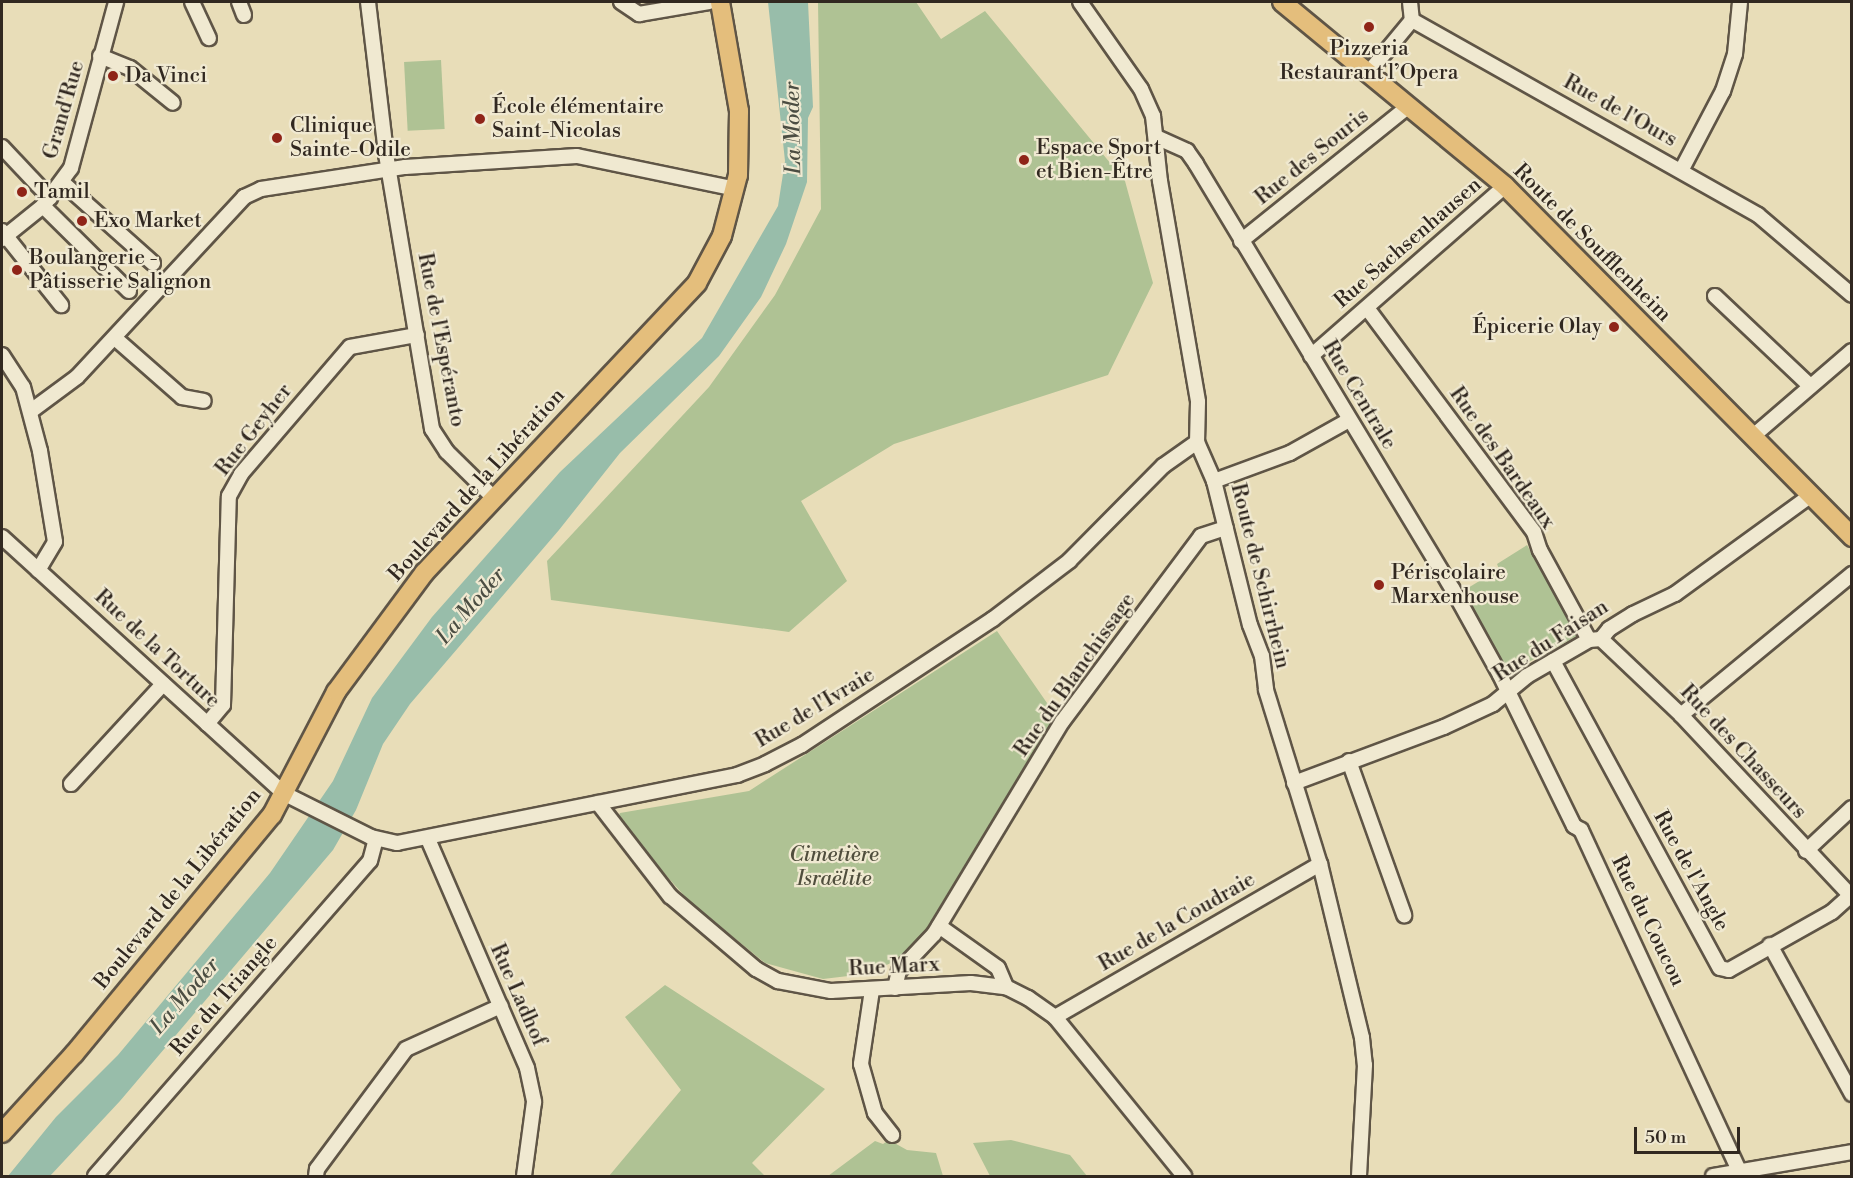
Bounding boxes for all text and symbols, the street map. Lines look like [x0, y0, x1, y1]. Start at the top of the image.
marker: Pizzeria Restaurant l’Opera [1362, 20, 1376, 34]
place label: Pizzeria Restaurant l’Opera [1280, 36, 1458, 86]
street label: Grand'Rue [38, 58, 90, 162]
place label: Da Vinci [125, 63, 207, 89]
marker: Da Vinci [106, 69, 120, 83]
street label: Rue de l'Ours [1559, 69, 1681, 153]
water label: La Moder [779, 81, 807, 175]
place label: École élémentaire Saint-Nicolas [492, 94, 664, 144]
street label: Rue des Souris [1250, 103, 1374, 211]
marker: École élémentaire Saint-Nicolas [473, 112, 487, 126]
place label: Clinique Sainte-Odile [290, 113, 411, 163]
marker: Clinique Sainte-Odile [268, 129, 286, 147]
place label: Espace Sport et Bien-Être [1036, 135, 1161, 185]
marker: Espace Sport et Bien-Être [1017, 153, 1031, 167]
street label: Route de Soufflenheim [1508, 159, 1676, 327]
street label: Rue Sachsenhausen [1329, 172, 1487, 314]
place label: Tamil [34, 179, 90, 205]
marker: Tamil [15, 185, 29, 199]
place label: Exo Market [94, 208, 202, 234]
marker: Exo Market [75, 214, 89, 228]
place label: Boulangerie - Pâtisserie Salignon [29, 245, 211, 295]
street label: Rue de l'Espéranto [412, 251, 470, 429]
marker: Boulangerie - Pâtisserie Salignon [10, 263, 24, 277]
place label: Épicerie Olay [1473, 314, 1602, 340]
marker: Épicerie Olay [1607, 320, 1621, 334]
street label: Rue Centrale [1317, 336, 1401, 454]
street label: Rue Geyher [210, 379, 298, 481]
street label: Rue des Bardeaux [1444, 382, 1560, 534]
street label: Boulevard de la Libération [384, 383, 570, 587]
street label: Route de Schirrhein [1225, 481, 1295, 671]
place label: Périscolaire Marxenhouse [1391, 560, 1519, 610]
water label: La Moder [431, 562, 511, 650]
marker: Périscolaire Marxenhouse [1372, 578, 1386, 592]
street label: Rue de la Torture [89, 584, 225, 714]
street label: Rue du Blanchissage [1009, 588, 1141, 762]
street label: Rue du Faisan [1489, 594, 1613, 688]
street label: Rue de l'Ivraie [751, 662, 879, 754]
street label: Rue des Chasseurs [1674, 680, 1812, 824]
street label: Boulevard de la Libération [89, 783, 267, 995]
street label: Rue de l'Angle [1648, 806, 1734, 936]
park label: Cimetière Israëlite [789, 842, 879, 892]
street label: Rue du Coucou [1606, 852, 1690, 990]
street label: Rue de la Coudraie [1094, 867, 1260, 977]
street label: Rue du Triangle [165, 931, 283, 1061]
street label: Rue Ladhof [484, 940, 552, 1050]
water label: La Moder [145, 952, 225, 1040]
street label: Rue Marx [848, 952, 940, 982]
scale bar [1637, 1115, 1744, 1153]
text: 50 m [1645, 1126, 1686, 1149]

